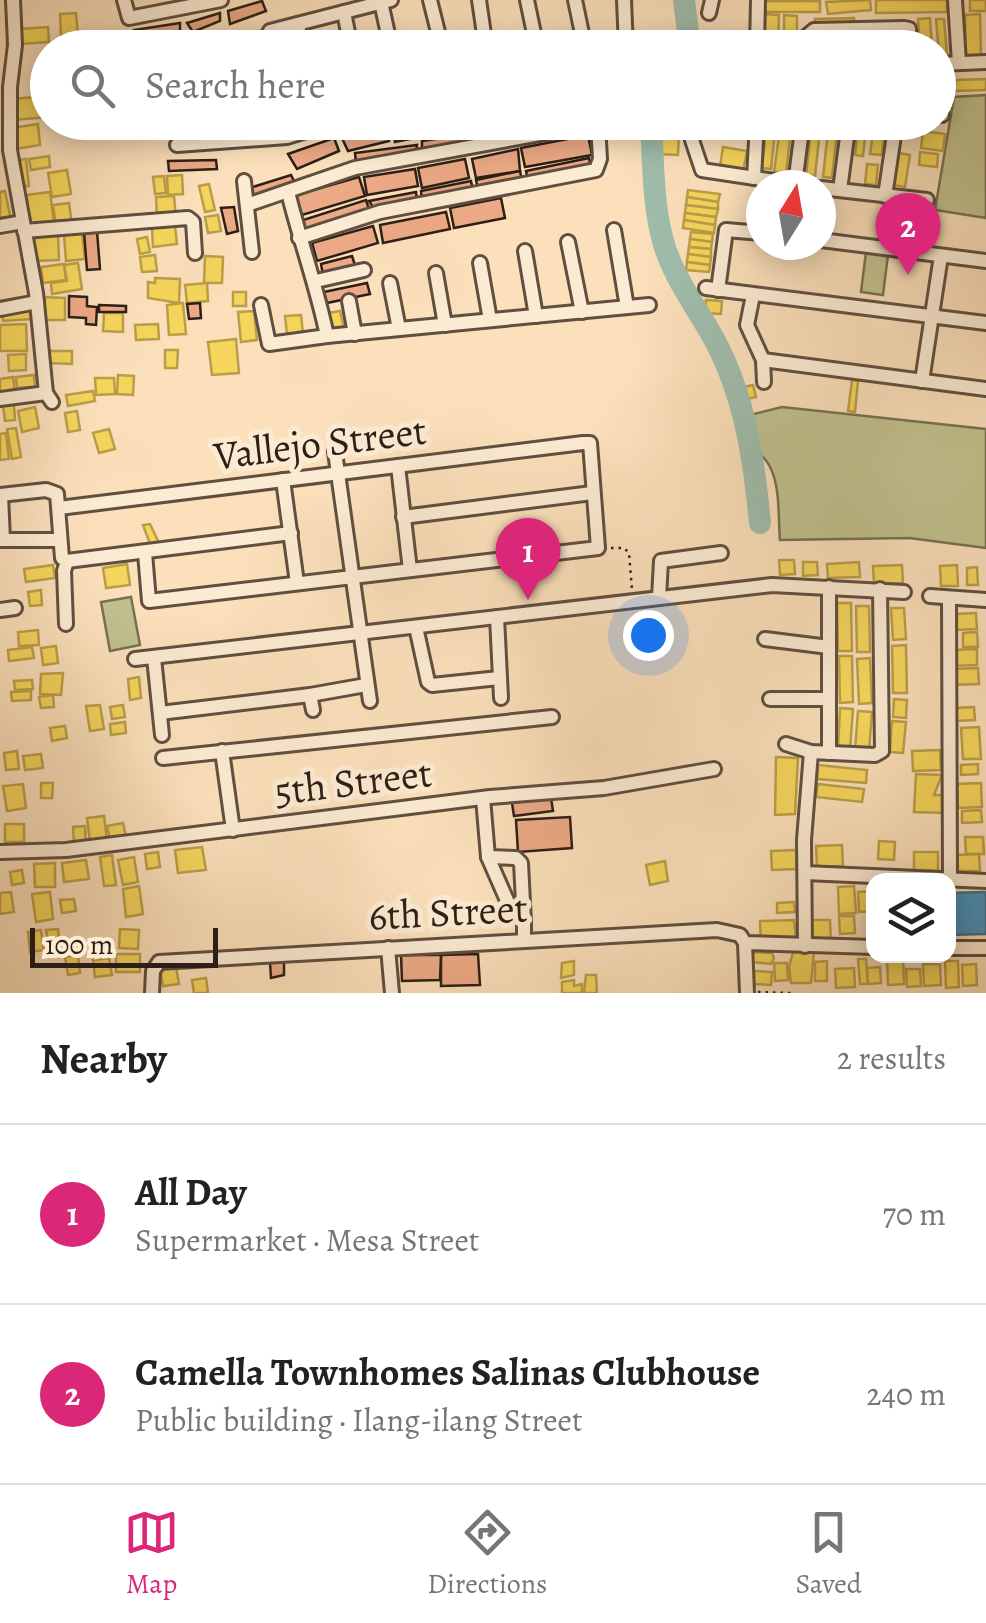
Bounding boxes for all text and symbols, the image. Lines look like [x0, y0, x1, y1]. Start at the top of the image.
search box [30, 30, 956, 140]
icon: search [65, 58, 120, 113]
text: Search here [145, 59, 326, 111]
north arrow [746, 170, 836, 260]
pin: 2 [876, 192, 940, 275]
street label: Vallejo Street [210, 403, 429, 483]
pin: 1 [496, 518, 560, 600]
your location [623, 610, 674, 661]
street label: 5th Street [271, 745, 435, 819]
map controls [866, 873, 956, 963]
button: layers [866, 873, 956, 963]
street label: 6th Street [367, 880, 529, 944]
scale bar [30, 923, 218, 968]
text: 100 m [45, 926, 113, 964]
text: Nearby [40, 1030, 167, 1087]
text: 2 results [837, 1036, 946, 1080]
text: All Day [135, 1166, 247, 1218]
text: 1 [67, 1192, 78, 1236]
text: 70 m [883, 1192, 946, 1236]
text: Supermarket · Mesa Street [135, 1218, 479, 1262]
text: Camella Townhomes Salinas Clubhouse [135, 1346, 760, 1398]
text: 2 [65, 1372, 80, 1416]
text: 240 m [866, 1372, 946, 1416]
text: Public building · Ilang-ilang Street [135, 1398, 582, 1442]
tab: Map [124, 1505, 179, 1603]
tab: Directions [427, 1505, 547, 1603]
tab: Saved [796, 1505, 862, 1603]

